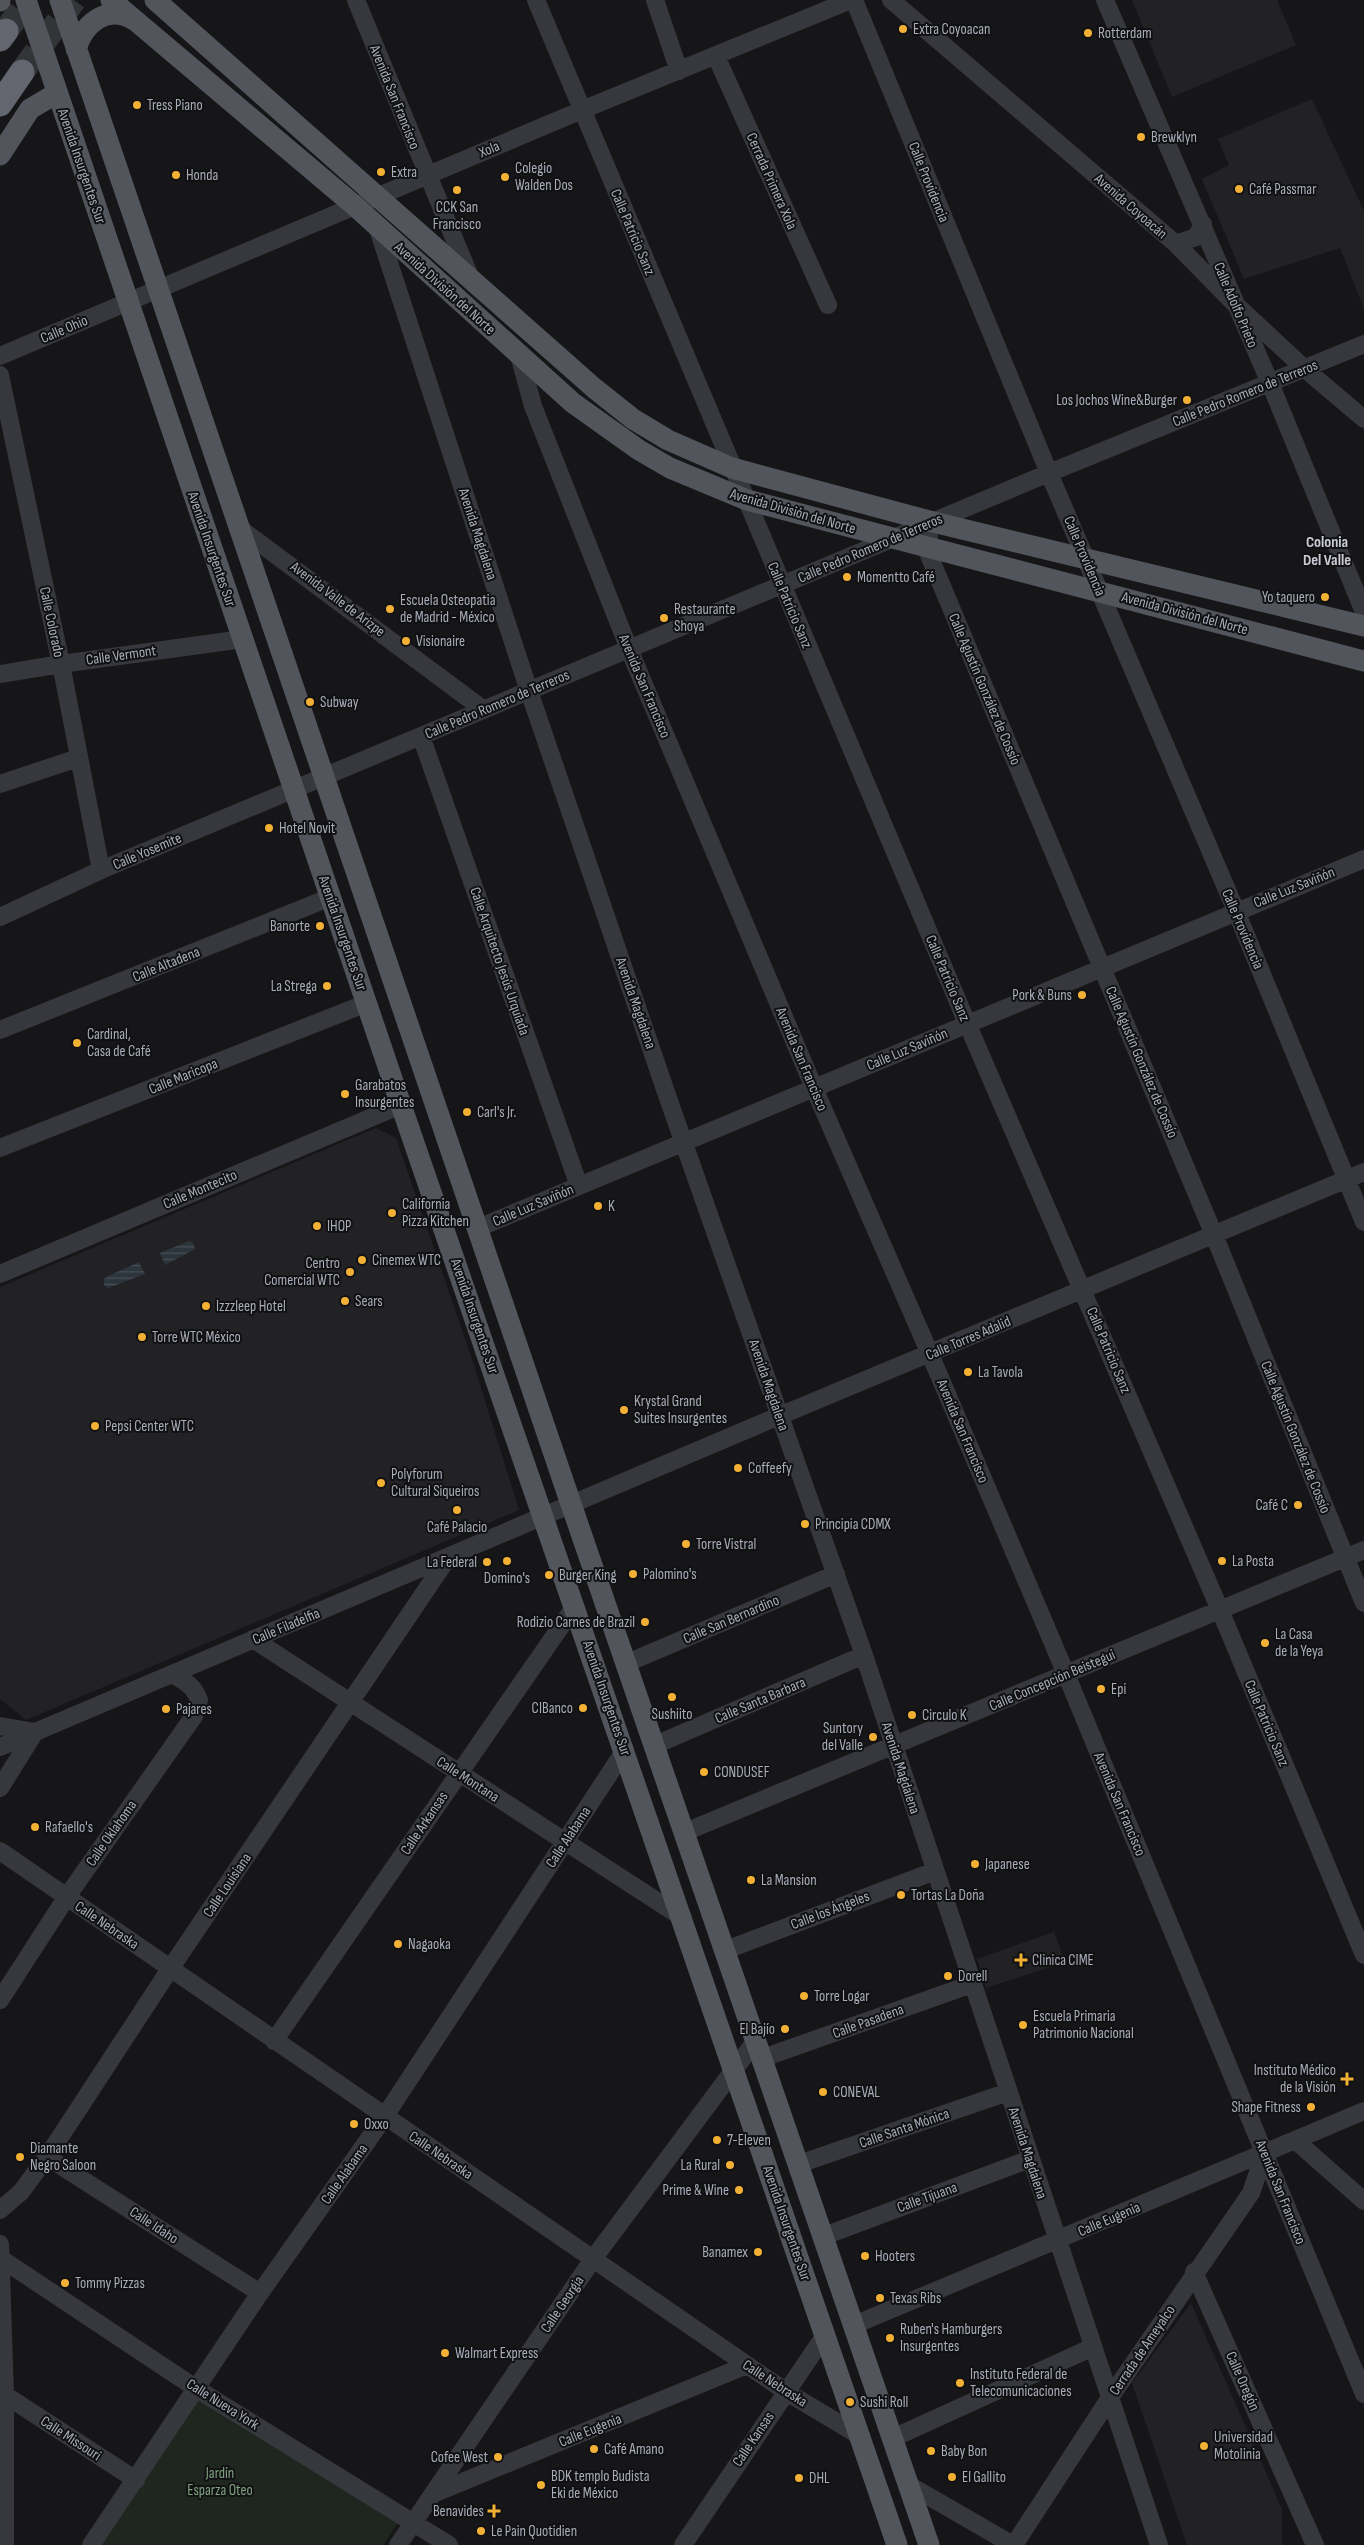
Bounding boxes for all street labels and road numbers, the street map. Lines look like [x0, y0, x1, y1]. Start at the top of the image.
street label: Avenida San Francisco [365, 41, 424, 152]
street label: Avenida Insurgentes Sur [53, 105, 110, 227]
street label: Cerrada Primera Xola [742, 130, 801, 233]
street label: Xola [475, 137, 503, 163]
street label: Calle Providencia [904, 139, 953, 225]
street label: Avenida Coyoacán [1090, 169, 1171, 243]
street label: Calle Patricio Sanz [606, 186, 659, 279]
street label: Avenida División del Norte [389, 237, 499, 339]
street label: Calle Adolfo Prieto [1209, 260, 1262, 351]
street label: Calle Ohio [38, 311, 91, 348]
street label: Calle Pedro Romero de Terreros [1170, 356, 1321, 431]
street label: Avenida División del Norte [727, 484, 858, 539]
street label: Avenida Magdalena [453, 485, 501, 583]
street label: Avenida Insurgentes Sur [183, 488, 240, 610]
street label: Calle Pedro Romero de Terreros [795, 509, 945, 588]
street label: Calle Providencia [1059, 513, 1110, 599]
street label: Avenida Valle de Arizpe [286, 557, 389, 641]
street label: Calle Patricio Sanz [763, 559, 816, 652]
street label: Calle Colorado [35, 585, 68, 659]
street label: Avenida División del Norte [1119, 587, 1250, 639]
street label: Calle Agustín González de Cossío [944, 611, 1025, 768]
street label: Avenida San Francisco [614, 631, 675, 741]
street label: Calle Vermont [85, 641, 158, 670]
street label: Calle Pedro Romero de Terreros [422, 665, 572, 744]
street label: Calle Yosemite [110, 828, 184, 874]
street label: Calle Luz Saviñón [1251, 863, 1338, 912]
street label: Avenida Insurgentes Sur [314, 872, 371, 994]
street label: Calle Arquitecto Jesús Urquiada [465, 885, 534, 1038]
street label: Calle Providencia [1217, 886, 1268, 972]
street label: Calle Patricio Sanz [921, 932, 974, 1025]
street label: Calle Altadena [130, 942, 203, 987]
street label: Avenida Magdalena [611, 954, 660, 1051]
street label: Calle Agustín González de Cossío [1101, 984, 1182, 1141]
street label: Avenida San Francisco [771, 1004, 832, 1114]
street label: Calle Luz Saviñón [864, 1024, 951, 1075]
street label: Calle Maricopa [146, 1054, 221, 1099]
street label: Calle Montecito [160, 1165, 240, 1214]
street label: Calle Luz Saviñón [490, 1180, 577, 1231]
street label: Avenida Insurgentes Sur [446, 1255, 503, 1377]
street label: Calle Patricio Sanz [1082, 1304, 1135, 1397]
street label: Calle Torres Adalid [923, 1312, 1014, 1365]
street label: Avenida Magdalena [744, 1336, 793, 1433]
street label: Calle Agustín González de Cossío [1256, 1358, 1335, 1516]
street label: Avenida San Francisco [932, 1376, 993, 1486]
street label: Calle San Bernardino [680, 1591, 782, 1648]
street label: Calle Filadelfia [250, 1604, 323, 1649]
street label: Avenida Insurgentes Sur [578, 1637, 635, 1759]
street label: Calle Concepción Beistegui [986, 1645, 1118, 1716]
street label: Calle Santa Barbara [712, 1673, 809, 1728]
street label: Calle Patricio Sanz [1240, 1677, 1293, 1770]
street label: Avenida Magdalena [876, 1719, 924, 1817]
street label: Avenida San Francisco [1089, 1749, 1150, 1859]
street label: Calle Montana [433, 1752, 503, 1807]
street label: Calle Arkansas [396, 1788, 452, 1859]
street label: Calle Oklahoma [82, 1796, 141, 1870]
street label: Calle Alabama [542, 1803, 595, 1872]
street label: Calle Louisiana [199, 1849, 256, 1921]
street label: Calle los Ángeles [788, 1887, 872, 1934]
street label: Calle Nebraska [71, 1897, 143, 1954]
street label: Calle Pasadena [830, 2000, 907, 2043]
street label: Calle Santa Mónica [857, 2104, 952, 2153]
street label: Avenida Magdalena [1003, 2104, 1051, 2202]
street label: Calle Nebraska [405, 2127, 477, 2184]
street label: Avenida San Francisco [1251, 2136, 1310, 2247]
street label: Calle Alabama [317, 2140, 372, 2208]
street label: Avenida Insurgentes Sur [758, 2162, 815, 2284]
street label: Calle Tijuana [895, 2178, 960, 2217]
street label: Calle Eugenia [1075, 2198, 1144, 2241]
street label: Calle Idaho [126, 2203, 182, 2248]
street label: Calle Georgia [536, 2272, 589, 2337]
street label: Cerrada de Ameyalco [1105, 2301, 1180, 2399]
street label: Calle Oregón [1221, 2349, 1264, 2414]
street label: Calle Nebraska [739, 2355, 811, 2412]
street label: Calle Nueva York [183, 2375, 263, 2434]
street label: Calle Kansas [728, 2408, 779, 2470]
street label: Calle Eugenia [556, 2409, 625, 2452]
street label: Calle Missouri [37, 2412, 105, 2465]

